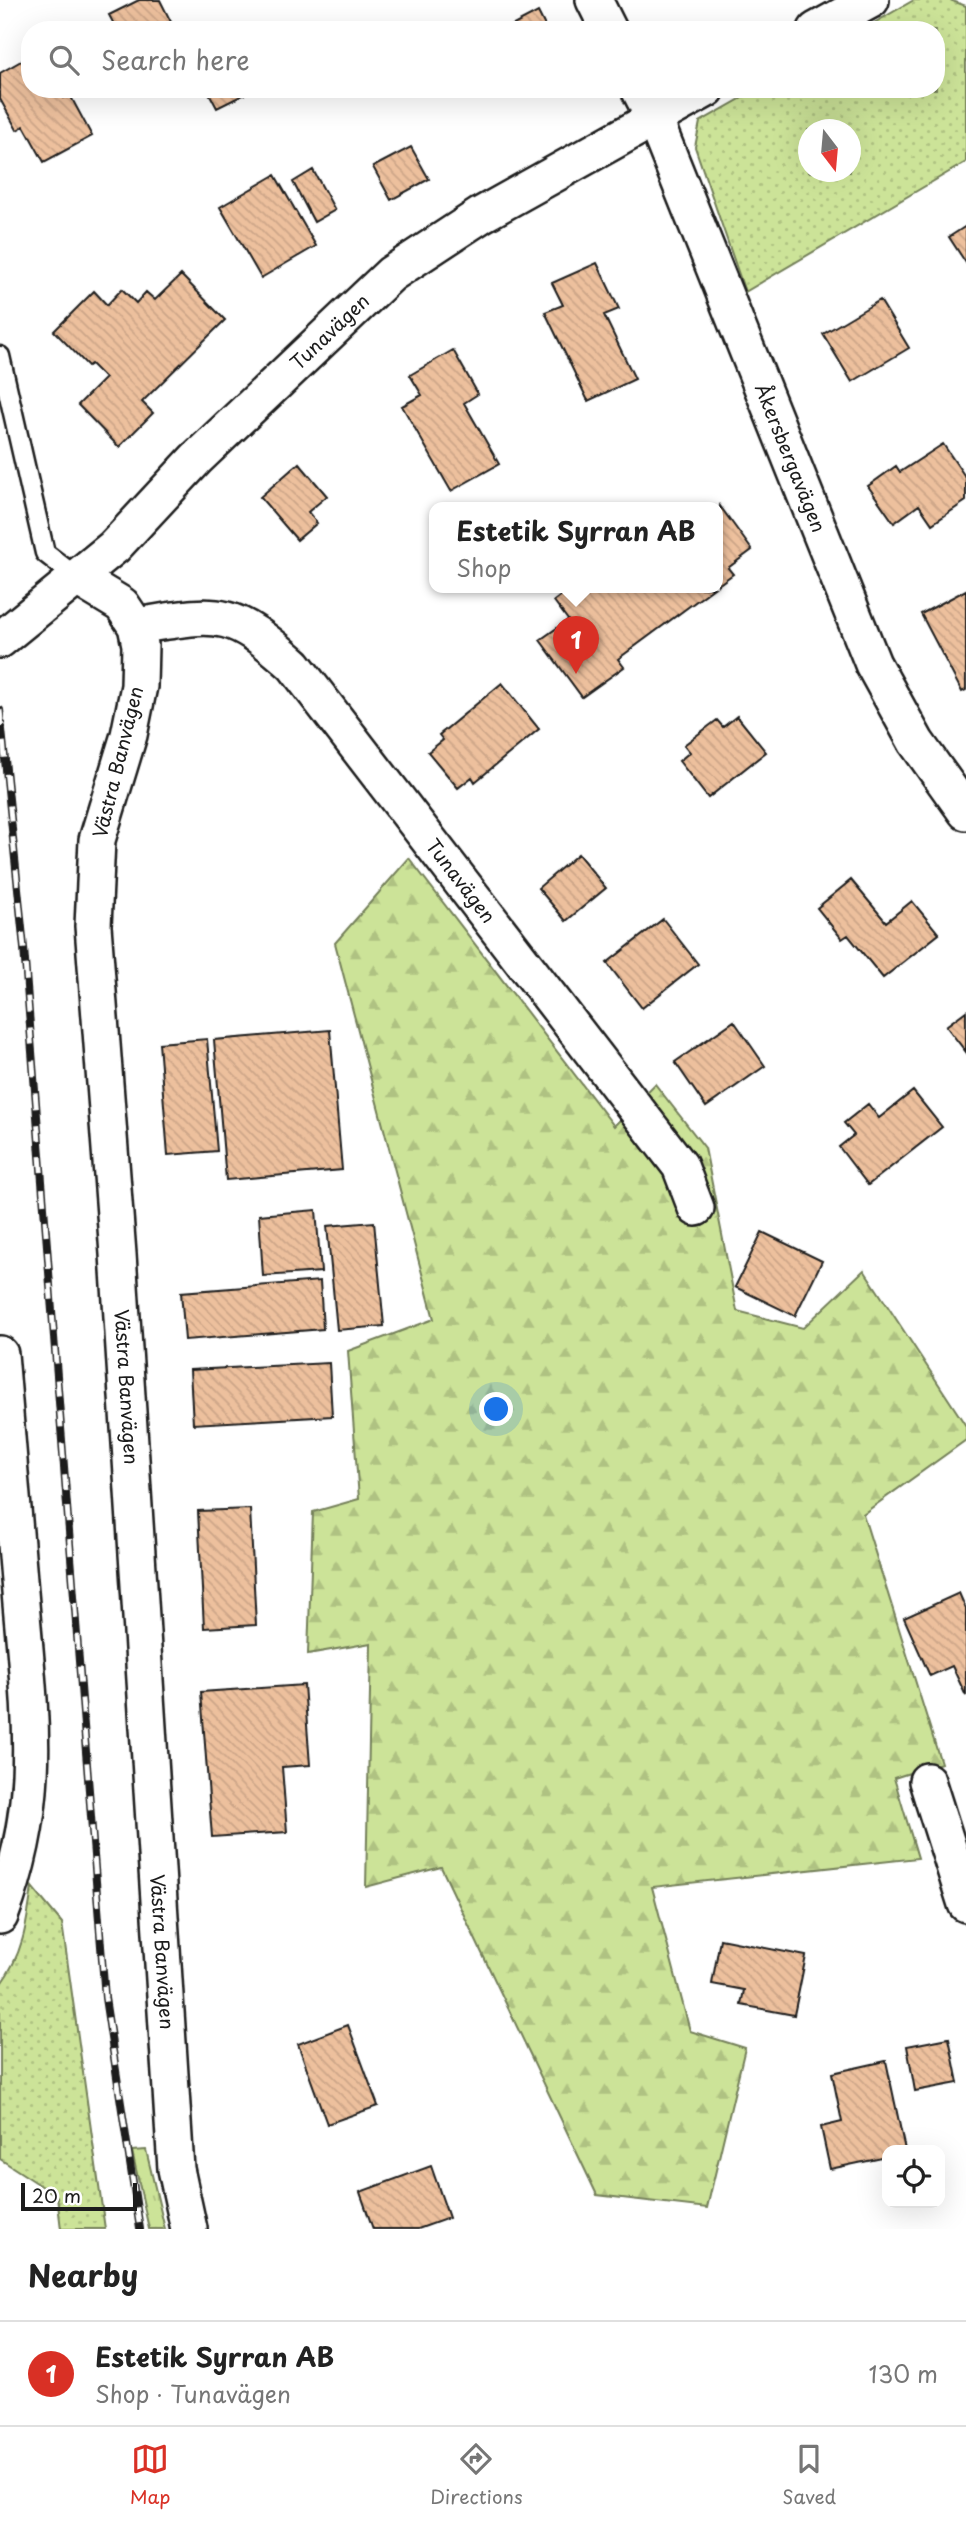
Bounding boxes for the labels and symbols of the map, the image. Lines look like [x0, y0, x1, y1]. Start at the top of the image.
north arrow [798, 119, 861, 182]
street label: Tunavägen [283, 287, 375, 376]
street label: Åkersbergavägen [749, 379, 834, 536]
pin: 1 [553, 616, 599, 674]
street label: Västra Banvägen [85, 683, 149, 840]
street label: Tunavägen [420, 832, 503, 929]
street label: Västra Banvägen [109, 1308, 146, 1465]
your location [479, 1392, 513, 1426]
street label: Västra Banvägen [144, 1873, 182, 2030]
scale bar [21, 2180, 136, 2212]

